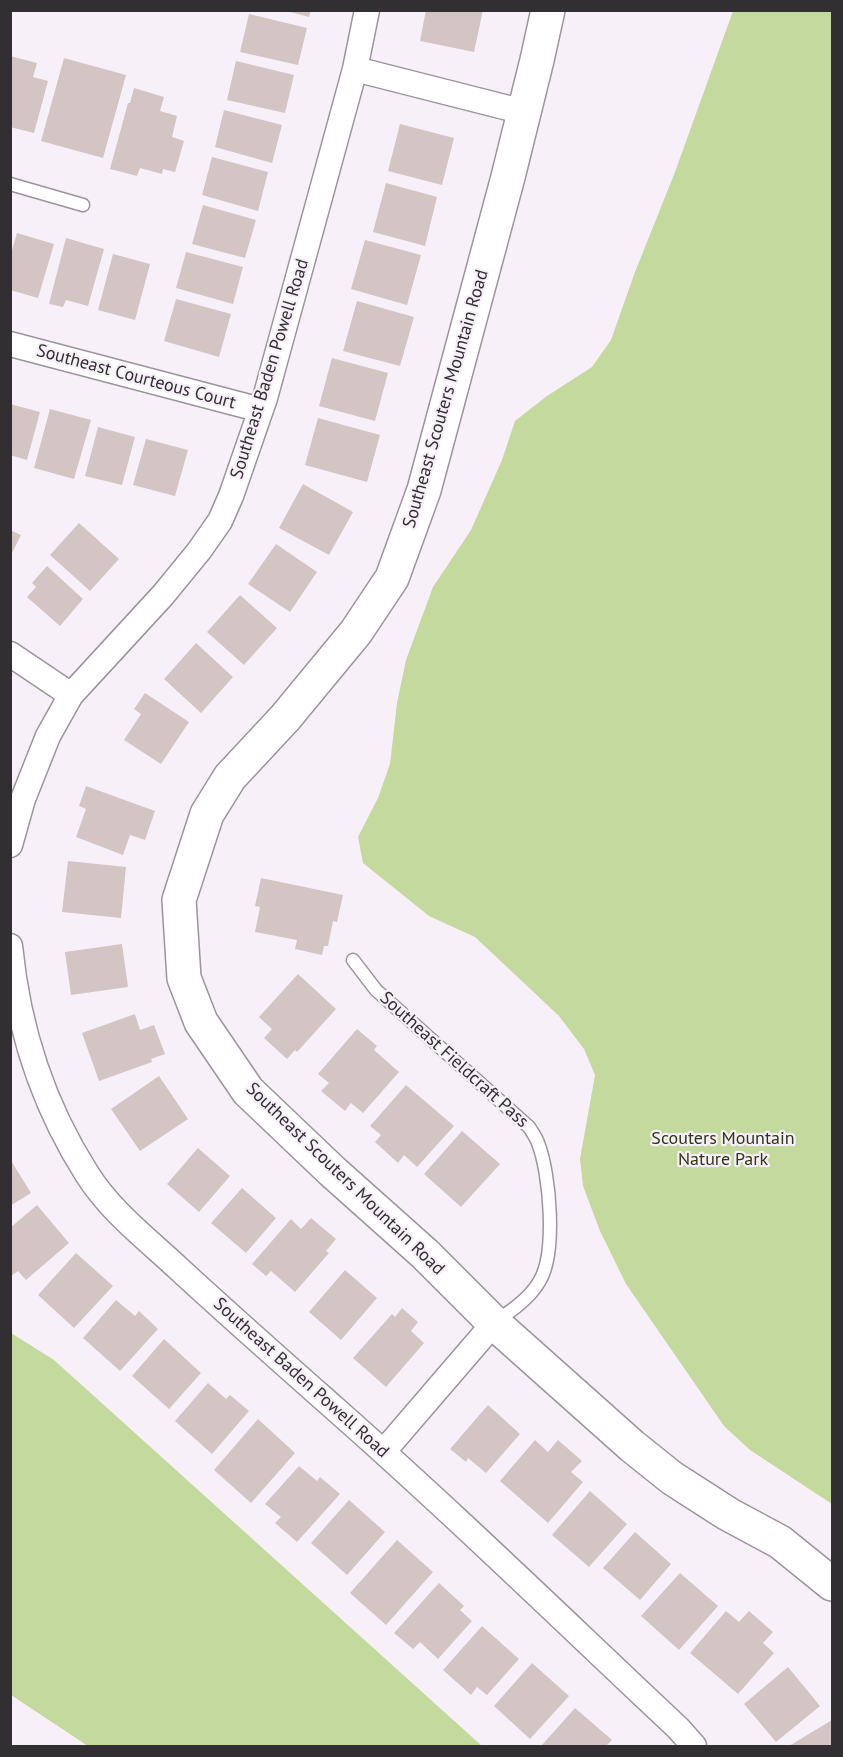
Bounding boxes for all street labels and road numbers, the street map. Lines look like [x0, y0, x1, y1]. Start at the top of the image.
street label: Southeast Baden Powell Road [226, 256, 314, 482]
street label: Southeast Scouters Mountain Road [399, 267, 493, 531]
street label: Southeast Courteous Court [34, 340, 238, 414]
street label: Southeast Fieldcraft Pass [375, 988, 533, 1132]
street label: Southeast Scouters Mountain Road [241, 1078, 449, 1280]
street label: Southeast Baden Powell Road [209, 1293, 393, 1463]

